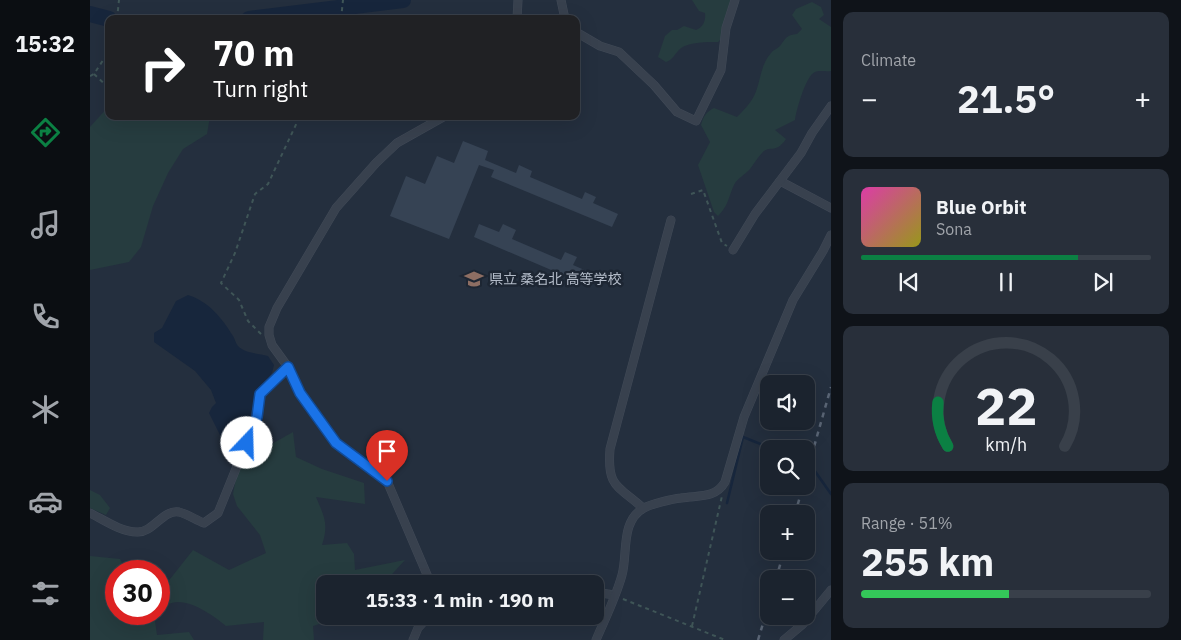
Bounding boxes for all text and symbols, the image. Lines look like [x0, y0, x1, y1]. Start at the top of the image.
text: 15:32 [15, 29, 75, 58]
text: 70 m [213, 30, 295, 76]
icon: right [130, 35, 195, 100]
text: Climate [861, 50, 916, 70]
text: Turn right [213, 74, 308, 103]
text: 21.5° [957, 74, 1055, 123]
text: − [861, 80, 878, 117]
text: + [1134, 80, 1151, 117]
icon: directions [28, 115, 63, 150]
text: Blue Orbit [936, 195, 1026, 219]
icon: music [28, 207, 63, 242]
text: Sona [936, 219, 972, 239]
school or university icon: 県立 桑名北 高等学校 [463, 268, 485, 290]
icon: previous [895, 268, 923, 296]
icon: pause [992, 268, 1020, 296]
icon: next [1089, 268, 1117, 296]
place label: 県立 桑名北 高等学校 [489, 270, 622, 288]
icon: phone [28, 299, 63, 334]
text: 22 [975, 372, 1037, 439]
map controls [760, 375, 815, 625]
button: sound [760, 375, 815, 430]
icon: climate [28, 392, 63, 427]
position arrow [220, 416, 272, 468]
pin [366, 430, 408, 481]
text: km/h [985, 433, 1027, 456]
icon: arrive [373, 437, 401, 465]
button: search [760, 440, 815, 495]
icon: car [28, 484, 63, 519]
button: + [760, 505, 815, 560]
text: Range · 51% [861, 513, 953, 533]
text: 255 km [861, 537, 994, 586]
speed limit sign: 30 [105, 560, 170, 625]
button: − [760, 570, 815, 625]
icon: filters [28, 576, 63, 611]
text: 15:33 · 1 min · 190 m [366, 588, 554, 612]

